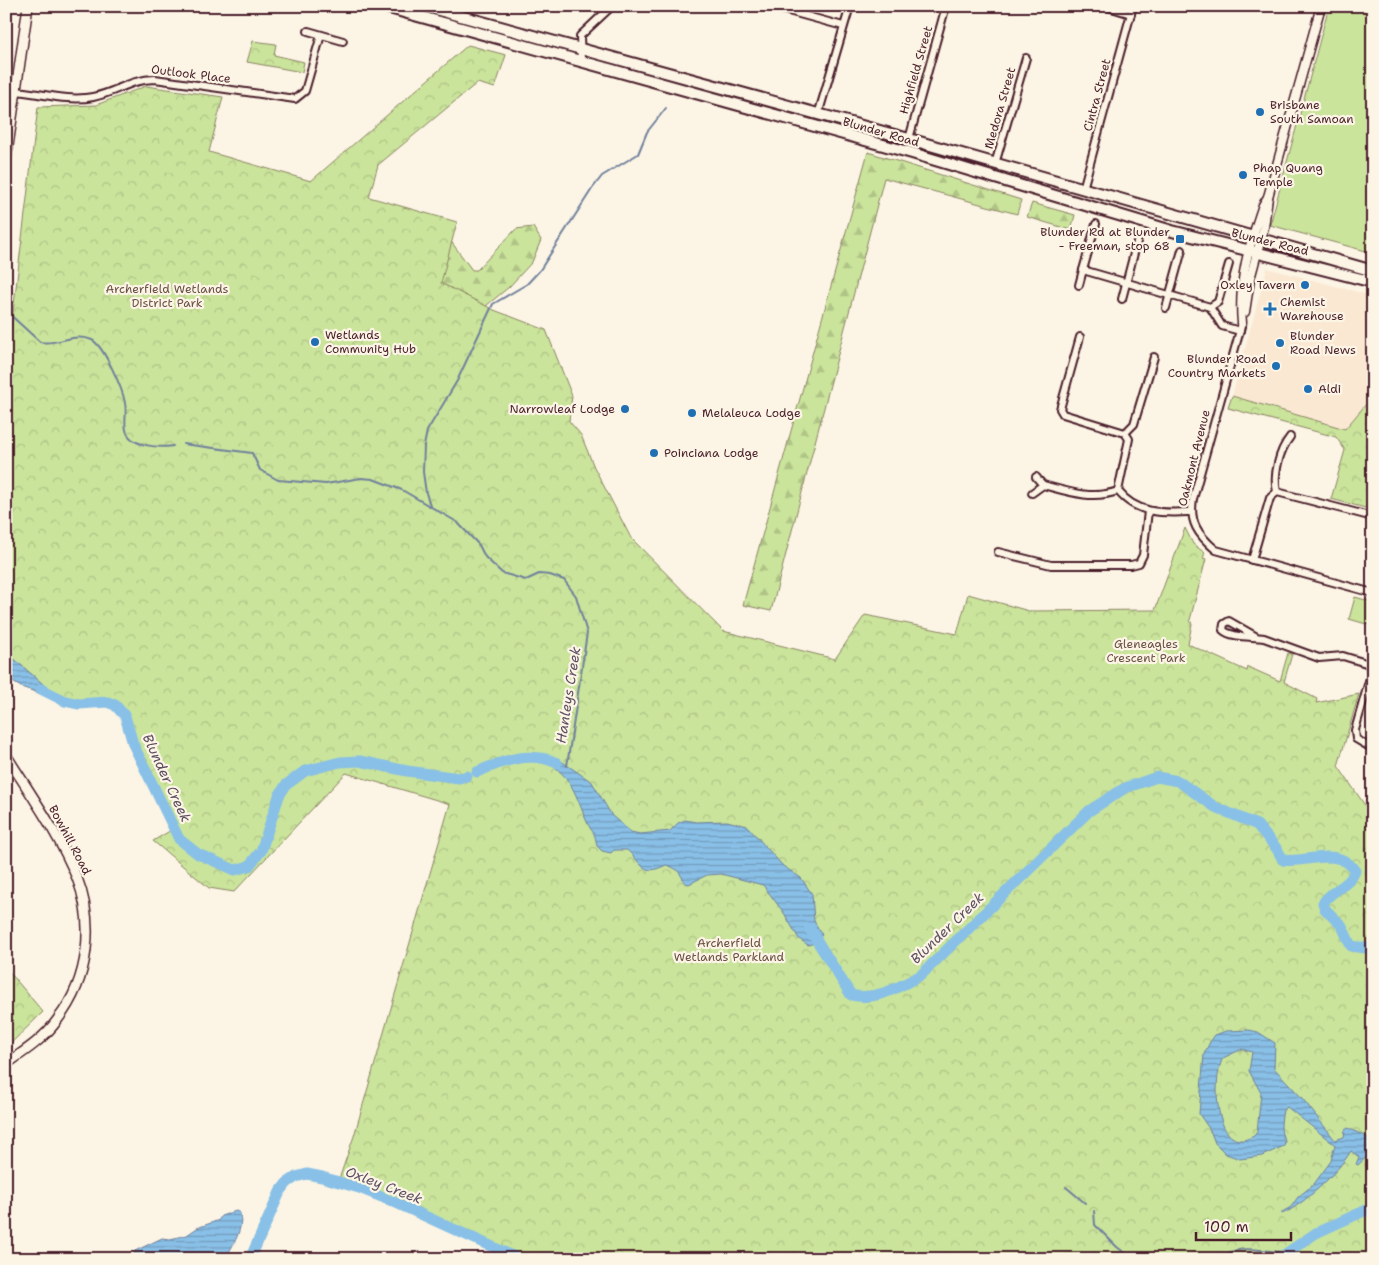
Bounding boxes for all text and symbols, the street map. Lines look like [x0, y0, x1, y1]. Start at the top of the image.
street label: Highfield Street [896, 24, 936, 116]
street label: Cintra Street [1080, 57, 1114, 133]
street label: Outlook Place [150, 61, 232, 87]
street label: Medora Street [981, 65, 1019, 151]
place label: Brisbane South Samoan [1270, 97, 1354, 127]
marker: Brisbane South Samoan [1254, 106, 1266, 118]
street label: Blunder Road [841, 113, 921, 151]
place label: Phap Quang Temple [1253, 160, 1323, 190]
marker: Phap Quang Temple [1237, 169, 1249, 181]
place label: Blunder Rd at Blunder - Freeman, stop 68 [1040, 224, 1170, 254]
street label: Blunder Road [1230, 225, 1311, 259]
marker: Blunder Rd at Blunder - Freeman, stop 68 [1174, 233, 1186, 245]
place label: Oxley Tavern [1220, 277, 1295, 293]
marker: Oxley Tavern [1299, 279, 1311, 291]
park label: Archerfield Wetlands District Park [106, 281, 229, 311]
place label: Chemist Warehouse [1280, 294, 1344, 324]
marker: Chemist Warehouse [1264, 303, 1276, 315]
place label: Wetlands Community Hub [325, 327, 416, 357]
place label: Blunder Road News [1290, 328, 1356, 358]
marker: Wetlands Community Hub [309, 336, 321, 348]
marker: Blunder Road News [1274, 337, 1286, 349]
place label: Blunder Road Country Markets [1168, 351, 1266, 381]
marker: Blunder Road Country Markets [1270, 360, 1282, 372]
place label: Aldi [1318, 381, 1341, 397]
marker: Aldi [1302, 383, 1314, 395]
place label: Narrowleaf Lodge [509, 401, 615, 417]
marker: Narrowleaf Lodge [619, 403, 631, 415]
place label: Melaleuca Lodge [702, 405, 801, 421]
marker: Melaleuca Lodge [686, 407, 698, 419]
street label: Oakmont Avenue [1174, 408, 1214, 508]
place label: Poinciana Lodge [664, 445, 759, 461]
marker: Poinciana Lodge [648, 447, 660, 459]
park label: Gleneagles Crescent Park [1106, 636, 1186, 666]
water label: Hanleys Creek [551, 645, 585, 745]
water label: Blunder Creek [139, 731, 195, 825]
street label: Bowhill Road [45, 802, 95, 878]
water label: Blunder Creek [906, 888, 988, 968]
park label: Archerfield Wetlands Parkland [674, 935, 785, 965]
water label: Oxley Creek [343, 1162, 425, 1208]
scale bar [1196, 1210, 1292, 1242]
text: 100 m [1204, 1217, 1249, 1237]

